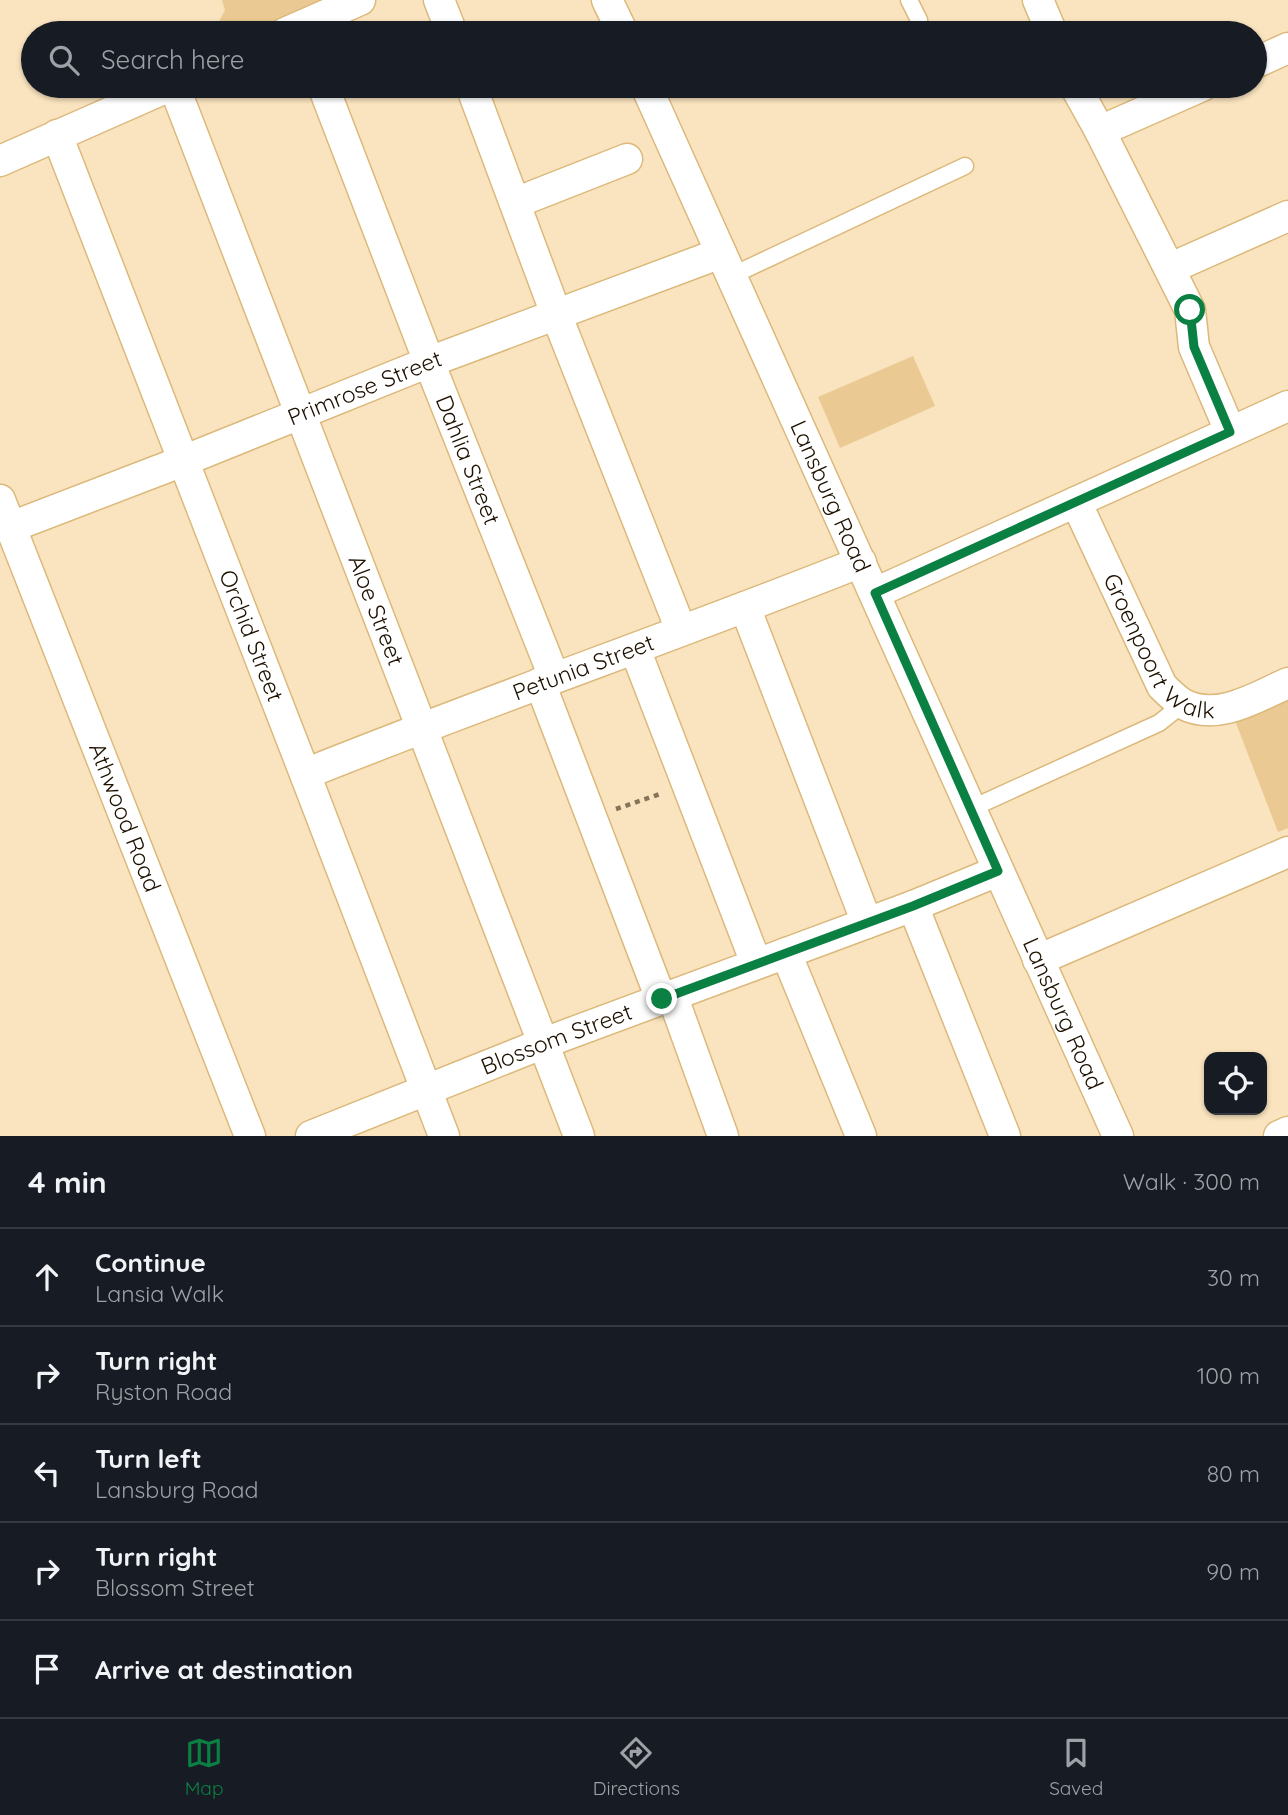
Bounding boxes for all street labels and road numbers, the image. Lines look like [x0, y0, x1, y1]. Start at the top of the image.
street label: Primrose Street [283, 344, 446, 431]
street label: Dahlia Street [430, 391, 507, 529]
street label: Lansburg Road [784, 416, 878, 577]
street label: Aloe Street [342, 551, 411, 670]
street label: Orchid Street [213, 565, 291, 706]
street label: Groenpoort Walk [1097, 569, 1215, 724]
street label: Petunia Street [508, 627, 658, 707]
street label: Athwood Road [83, 738, 168, 896]
street label: Lansburg Road [1017, 933, 1110, 1094]
street label: Blossom Street [477, 997, 636, 1081]

